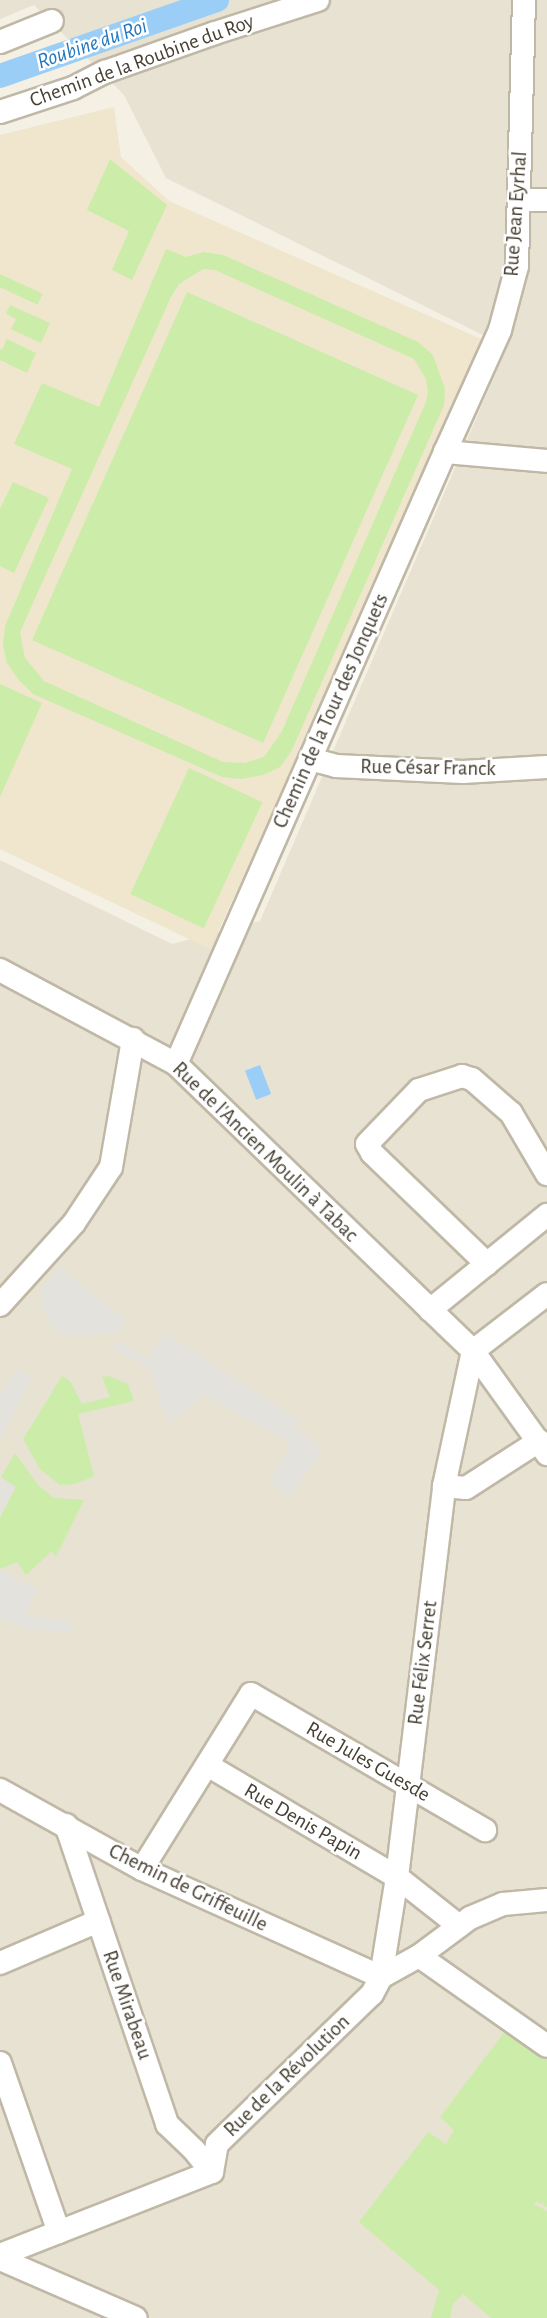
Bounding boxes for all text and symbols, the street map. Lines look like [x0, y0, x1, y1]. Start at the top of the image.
street label: Chemin de la Roubine du Roy [26, 9, 258, 113]
water label: Roubine du Roi [34, 13, 150, 75]
street label: Rue Jean Eyrhal [499, 150, 533, 278]
street label: Chemin de la Tour des Jonquets [268, 590, 394, 832]
street label: Rue César Franck [360, 754, 496, 782]
street label: Rue de l'Ancien Moulin à Tabac [167, 1057, 363, 1247]
street label: Rue Félix Serret [403, 1599, 443, 1727]
street label: Rue Jules Guesde [301, 1716, 435, 1808]
street label: Rue Denis Papin [239, 1778, 367, 1866]
street label: Chemin de Griffeuille [104, 1839, 272, 1937]
street label: Rue Mirabeau [97, 1947, 157, 2063]
street label: Rue de la Révolution [219, 2009, 355, 2143]

